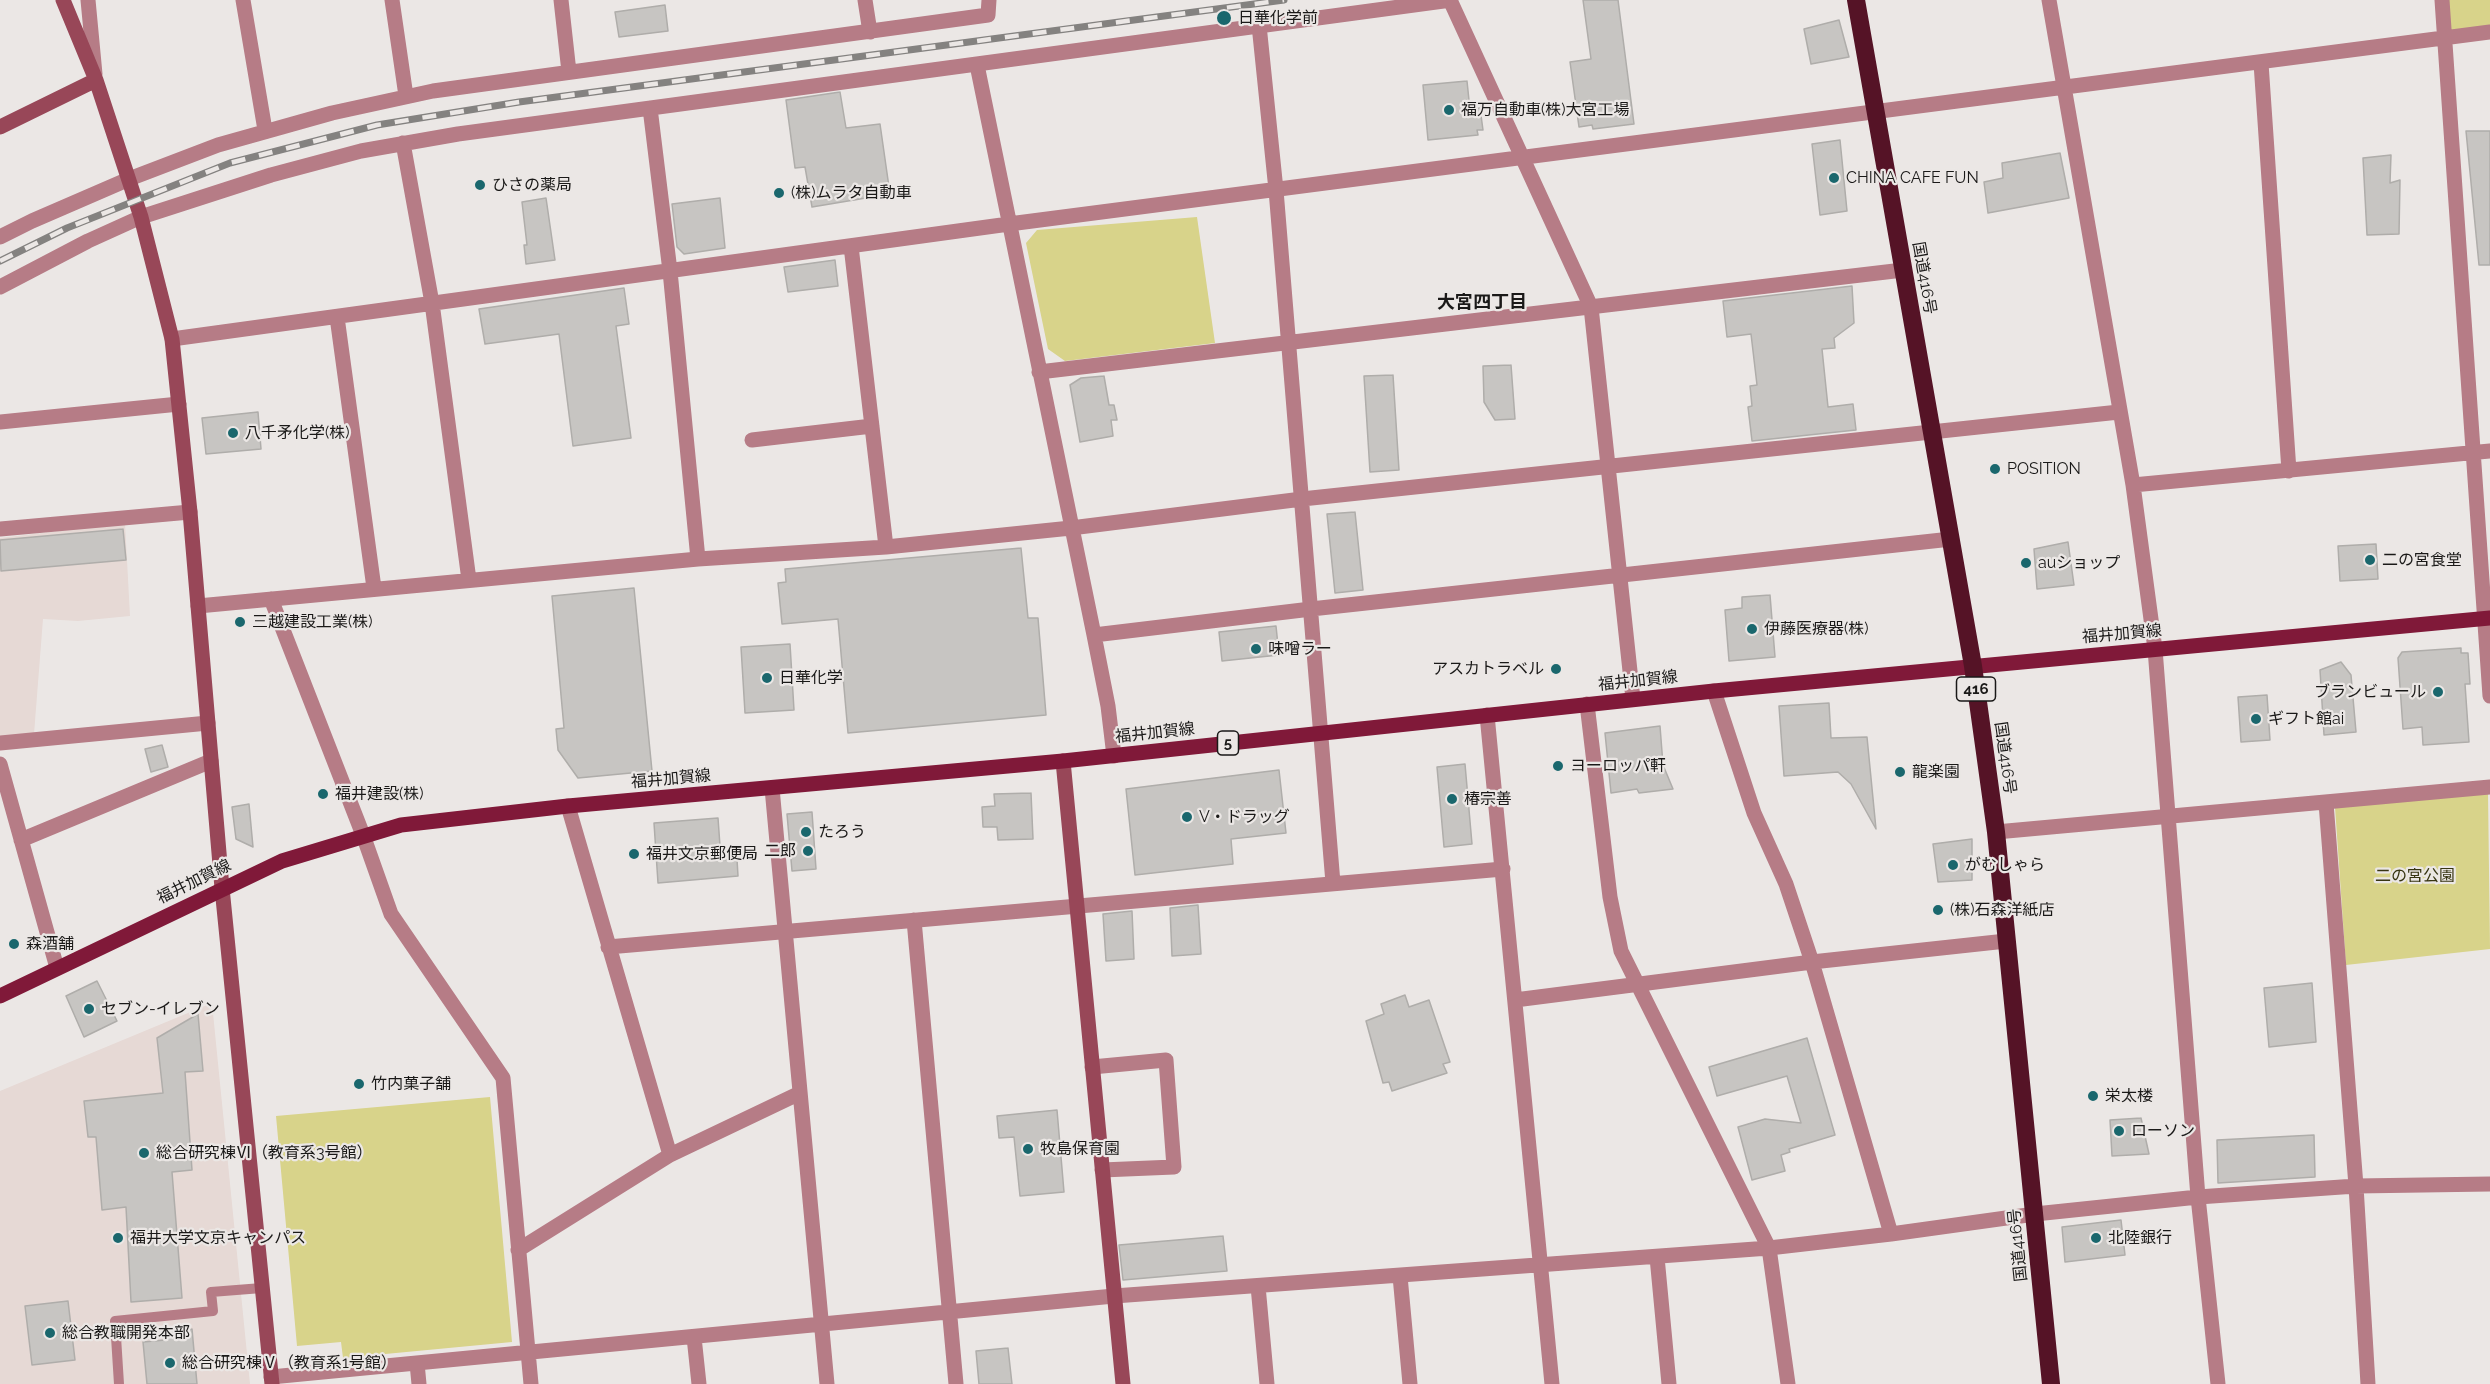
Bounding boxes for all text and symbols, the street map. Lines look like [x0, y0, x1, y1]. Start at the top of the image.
place label: 日華化学前 [1238, 8, 1318, 28]
marker: 日華化学前 [1215, 9, 1233, 27]
place label: 福万自動車(株)大宮工場 [1461, 100, 1630, 120]
marker: 福万自動車(株)大宮工場 [1442, 103, 1456, 117]
place label: CHINA CAFE FUN [1846, 168, 1979, 188]
marker: CHINA CAFE FUN [1827, 171, 1841, 185]
place label: ひさの薬局 [492, 175, 572, 195]
marker: ひさの薬局 [473, 178, 487, 192]
place label: (株)ムラタ自動車 [791, 183, 912, 203]
marker: (株)ムラタ自動車 [772, 186, 786, 200]
street label: 国道416号 [1908, 240, 1940, 316]
district label: 大宮四丁目 [1437, 292, 1527, 314]
place label: 八千矛化学(株) [245, 423, 350, 443]
marker: 八千矛化学(株) [226, 426, 240, 440]
place label: POSITION [2007, 459, 2081, 479]
marker: POSITION [1988, 462, 2002, 476]
place label: 二の宮食堂 [2382, 550, 2462, 570]
place label: auショップ [2038, 553, 2120, 573]
marker: 二の宮食堂 [2363, 553, 2377, 567]
marker: auショップ [2019, 556, 2033, 570]
place label: 三越建設工業(株) [252, 612, 373, 632]
marker: 三越建設工業(株) [233, 615, 247, 629]
place label: 伊藤医療器(株) [1764, 619, 1869, 639]
street label: 福井加賀線 [2081, 621, 2163, 647]
marker: 伊藤医療器(株) [1745, 622, 1759, 636]
place label: 味噌ラー [1268, 639, 1332, 659]
marker: 味噌ラー [1249, 642, 1263, 656]
place label: アスカトラベル [1432, 659, 1544, 679]
marker: アスカトラベル [1549, 662, 1563, 676]
street label: 福井加賀線 [1597, 667, 1679, 695]
place label: 日華化学 [779, 668, 843, 688]
marker: 日華化学 [760, 671, 774, 685]
road number: 416 [1956, 677, 1996, 701]
place label: ブランビュール [2314, 682, 2426, 702]
marker: ブランビュール [2431, 685, 2445, 699]
place label: ギフト館ai [2268, 709, 2344, 729]
marker: ギフト館ai [2249, 712, 2263, 726]
street label: 福井加賀線 [1114, 719, 1196, 747]
street label: 国道416号 [1990, 720, 2020, 796]
road number: 5 [1218, 731, 1238, 755]
place label: ヨーロッパ軒 [1570, 756, 1666, 776]
marker: ヨーロッパ軒 [1551, 759, 1565, 773]
place label: 龍楽園 [1912, 762, 1960, 782]
marker: 龍楽園 [1893, 765, 1907, 779]
street label: 福井加賀線 [630, 766, 712, 792]
place label: 福井建設(株) [335, 784, 424, 804]
marker: 福井建設(株) [316, 787, 330, 801]
place label: 椿宗善 [1464, 789, 1512, 809]
marker: 椿宗善 [1445, 792, 1459, 806]
place label: V・ドラッグ [1199, 807, 1290, 827]
marker: V・ドラッグ [1180, 810, 1194, 824]
place label: たろう [818, 822, 866, 842]
marker: たろう [799, 825, 813, 839]
place label: 二郎 [764, 841, 796, 861]
place label: 福井文京郵便局 [646, 844, 758, 864]
marker: 二郎 [801, 844, 815, 858]
marker: 福井文京郵便局 [627, 847, 641, 861]
place label: がむしゃら [1965, 855, 2045, 875]
street label: 福井加賀線 [154, 856, 234, 908]
marker: がむしゃら [1946, 858, 1960, 872]
park label: 二の宮公園 [2375, 866, 2455, 886]
place label: (株)石森洋紙店 [1950, 900, 2055, 920]
marker: (株)石森洋紙店 [1931, 903, 1945, 917]
place label: 森酒舗 [26, 934, 74, 954]
marker: 森酒舗 [7, 937, 21, 951]
place label: セブン-イレブン [101, 999, 220, 1019]
marker: セブン-イレブン [82, 1002, 96, 1016]
place label: 竹内菓子舗 [371, 1074, 451, 1094]
marker: 竹内菓子舗 [352, 1077, 366, 1091]
place label: 栄太楼 [2105, 1086, 2153, 1106]
marker: 栄太楼 [2086, 1089, 2100, 1103]
place label: ローソン [2131, 1121, 2195, 1141]
marker: ローソン [2112, 1124, 2126, 1138]
place label: 牧島保育園 [1040, 1139, 1120, 1159]
marker: 牧島保育園 [1021, 1142, 1035, 1156]
place label: 総合研究棟Ⅵ（教育系3号館） [156, 1143, 373, 1163]
marker: 総合研究棟Ⅵ（教育系3号館） [137, 1146, 151, 1160]
street label: 国道416号 [2005, 1208, 2031, 1282]
place label: 福井大学文京キャンパス [130, 1228, 306, 1248]
place label: 北陸銀行 [2108, 1228, 2172, 1248]
marker: 福井大学文京キャンパス [111, 1231, 125, 1245]
marker: 北陸銀行 [2089, 1231, 2103, 1245]
place label: 総合教職開発本部 [62, 1323, 190, 1343]
marker: 総合教職開発本部 [43, 1326, 57, 1340]
place label: 総合研究棟Ⅴ（教育系1号館） [182, 1353, 397, 1373]
marker: 総合研究棟Ⅴ（教育系1号館） [163, 1356, 177, 1370]

